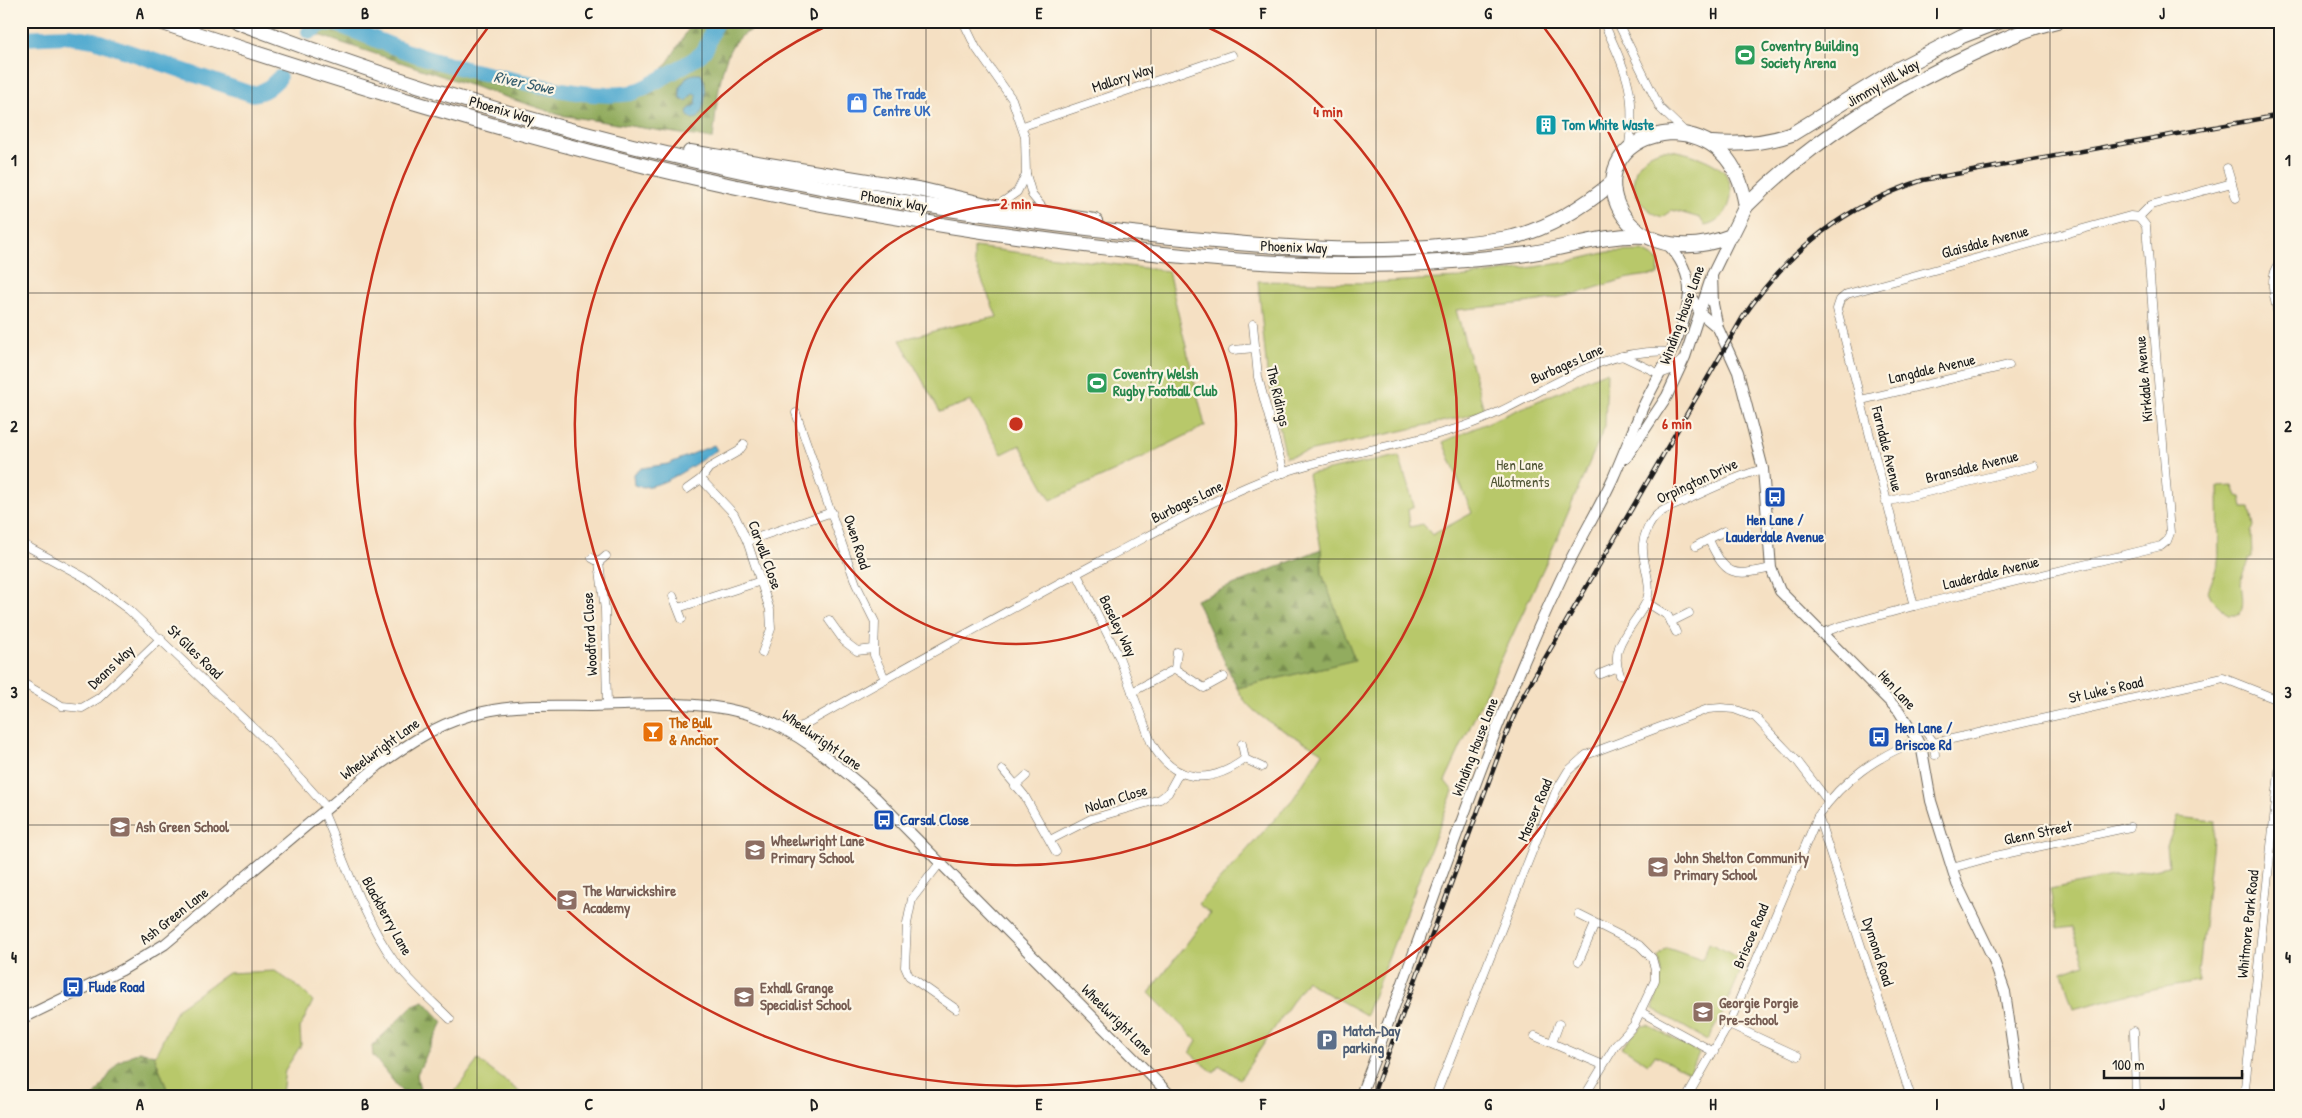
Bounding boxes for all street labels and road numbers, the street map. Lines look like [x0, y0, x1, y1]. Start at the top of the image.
street label: Jimmy Hill Way [1842, 53, 1923, 112]
street label: Mallory Way [1089, 58, 1157, 97]
street label: Phoenix Way [467, 90, 537, 129]
street label: Phoenix Way [859, 184, 929, 217]
street label: Glaisdale Avenue [1939, 220, 2031, 263]
street label: Phoenix Way [1260, 235, 1328, 258]
street label: Winding House Lane [1654, 262, 1709, 367]
street label: Kirkdale Avenue [2129, 335, 2158, 423]
street label: Burbages Lane [1527, 338, 1606, 389]
street label: Langdale Avenue [1887, 348, 1977, 389]
street label: The Ridings [1261, 364, 1296, 428]
street label: Farndale Avenue [1867, 403, 1908, 494]
street label: Bransdale Avenue [1923, 445, 2021, 488]
street label: Orpington Drive [1653, 453, 1741, 508]
street label: Burbages Lane [1147, 475, 1226, 528]
street label: Owen Road [839, 512, 876, 572]
street label: Carvell Close [743, 518, 788, 592]
street label: Lauderdale Avenue [1941, 550, 2041, 595]
street label: Baseley Way [1094, 591, 1142, 660]
street label: Woodford Close [577, 592, 602, 676]
street label: St Giles Road [163, 620, 228, 684]
street label: Deans Way [83, 640, 138, 694]
street label: Hen Lane [1874, 665, 1921, 714]
street label: St Luke's Road [2067, 671, 2145, 708]
street label: Winding House Lane [1446, 695, 1503, 799]
street label: Wheelwright Lane [778, 704, 867, 775]
street label: Wheelwright Lane [336, 713, 424, 785]
street label: Masser Road [1512, 775, 1557, 844]
street label: Nolan Close [1082, 779, 1150, 818]
street label: Glenn Street [2002, 815, 2075, 850]
street label: Whitmore Park Road [2231, 869, 2264, 979]
street label: Blackberry Lane [357, 873, 418, 959]
street label: Ash Green Lane [135, 882, 213, 949]
street label: Briscoe Road [1728, 900, 1774, 971]
street label: Dymond Road [1858, 915, 1899, 989]
street label: Wheelwright Lane [1077, 979, 1158, 1060]

